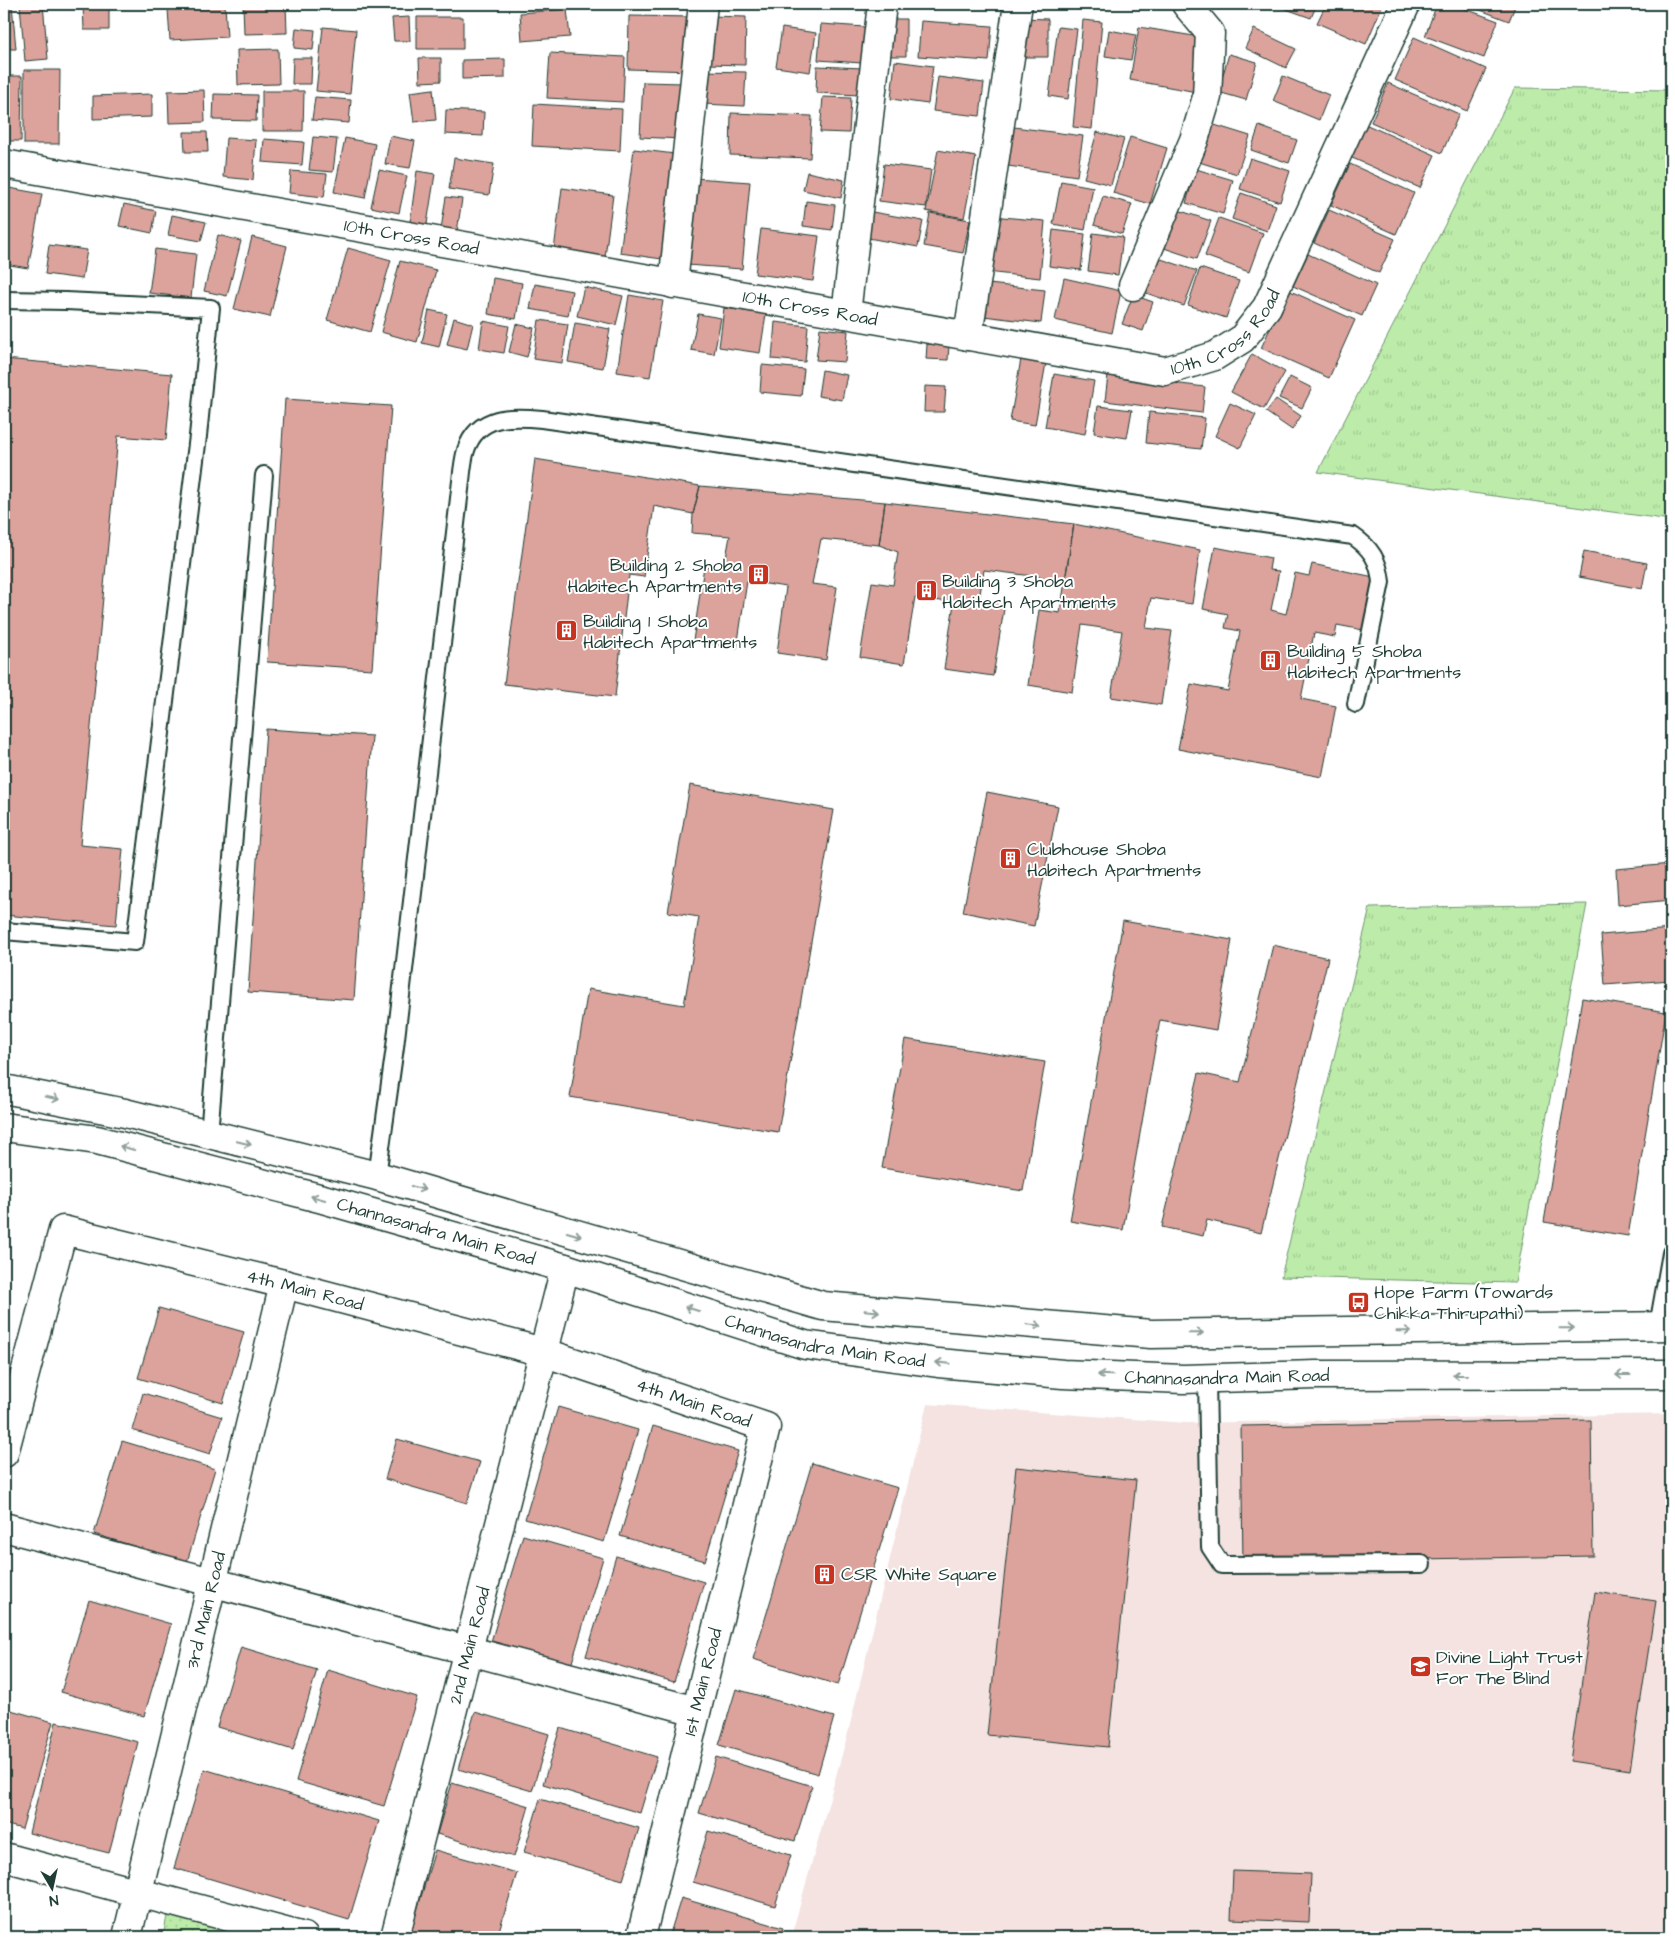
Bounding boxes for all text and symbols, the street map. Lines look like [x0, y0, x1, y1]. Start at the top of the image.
street label: 10th Cross Road [342, 212, 481, 261]
street label: 10th Cross Road [741, 283, 880, 332]
street label: 10th Cross Road [1168, 285, 1286, 381]
place label: Building 2 Shoba Habitech Apartments [568, 553, 742, 599]
building icon: Building 2 Shoba Habitech Apartments [746, 563, 770, 587]
place label: Building 3 Shoba Habitech Apartments [942, 569, 1116, 615]
building icon: Building 3 Shoba Habitech Apartments [914, 579, 938, 603]
place label: Building 1 Shoba Habitech Apartments [583, 609, 757, 655]
building icon: Building 1 Shoba Habitech Apartments [555, 619, 579, 643]
place label: Building 5 Shoba Habitech Apartments [1287, 639, 1461, 685]
building icon: Building 5 Shoba Habitech Apartments [1259, 649, 1283, 673]
place label: Clubhouse Shoba Habitech Apartments [1027, 837, 1201, 883]
building icon: Clubhouse Shoba Habitech Apartments [999, 847, 1023, 871]
one-way arrow [43, 1094, 59, 1103]
one-way arrow [235, 1138, 251, 1148]
one-way arrow [120, 1143, 136, 1153]
one-way arrow [410, 1184, 426, 1194]
street label: Channasandra Main Road [334, 1191, 538, 1271]
one-way arrow [311, 1193, 327, 1202]
one-way arrow [566, 1230, 582, 1240]
street label: 4th Main Road [244, 1263, 366, 1317]
place label: Hope Farm (Towards Chikka Thirupathi) [1374, 1280, 1553, 1326]
bus stop icon: Hope Farm (Towards Chikka Thirupathi) [1346, 1290, 1370, 1314]
one-way arrow [685, 1303, 701, 1313]
one-way arrow [864, 1306, 880, 1315]
street label: Channasandra Main Road [721, 1308, 927, 1374]
one-way arrow [1026, 1320, 1042, 1329]
one-way arrow [1558, 1323, 1575, 1333]
one-way arrow [1396, 1326, 1412, 1336]
one-way arrow [1188, 1328, 1204, 1338]
one-way arrow [935, 1359, 951, 1368]
street label: Channasandra Main Road [1124, 1362, 1330, 1392]
one-way arrow [1452, 1370, 1468, 1380]
one-way arrow [1615, 1370, 1631, 1380]
one-way arrow [1097, 1371, 1113, 1380]
street label: 4th Main Road [633, 1372, 755, 1434]
street label: 3rd Main Road [179, 1549, 232, 1672]
building icon: CSR White Square [813, 1562, 837, 1586]
place label: CSR White Square [841, 1562, 997, 1587]
street label: 2nd Main Road [442, 1584, 496, 1707]
street label: 1st Main Road [678, 1626, 728, 1738]
place label: Divine Light Trust For The Blind [1436, 1645, 1584, 1691]
school or university icon: Divine Light Trust For The Blind [1408, 1655, 1432, 1679]
north arrow [28, 1864, 78, 1914]
text: N [48, 1889, 60, 1910]

